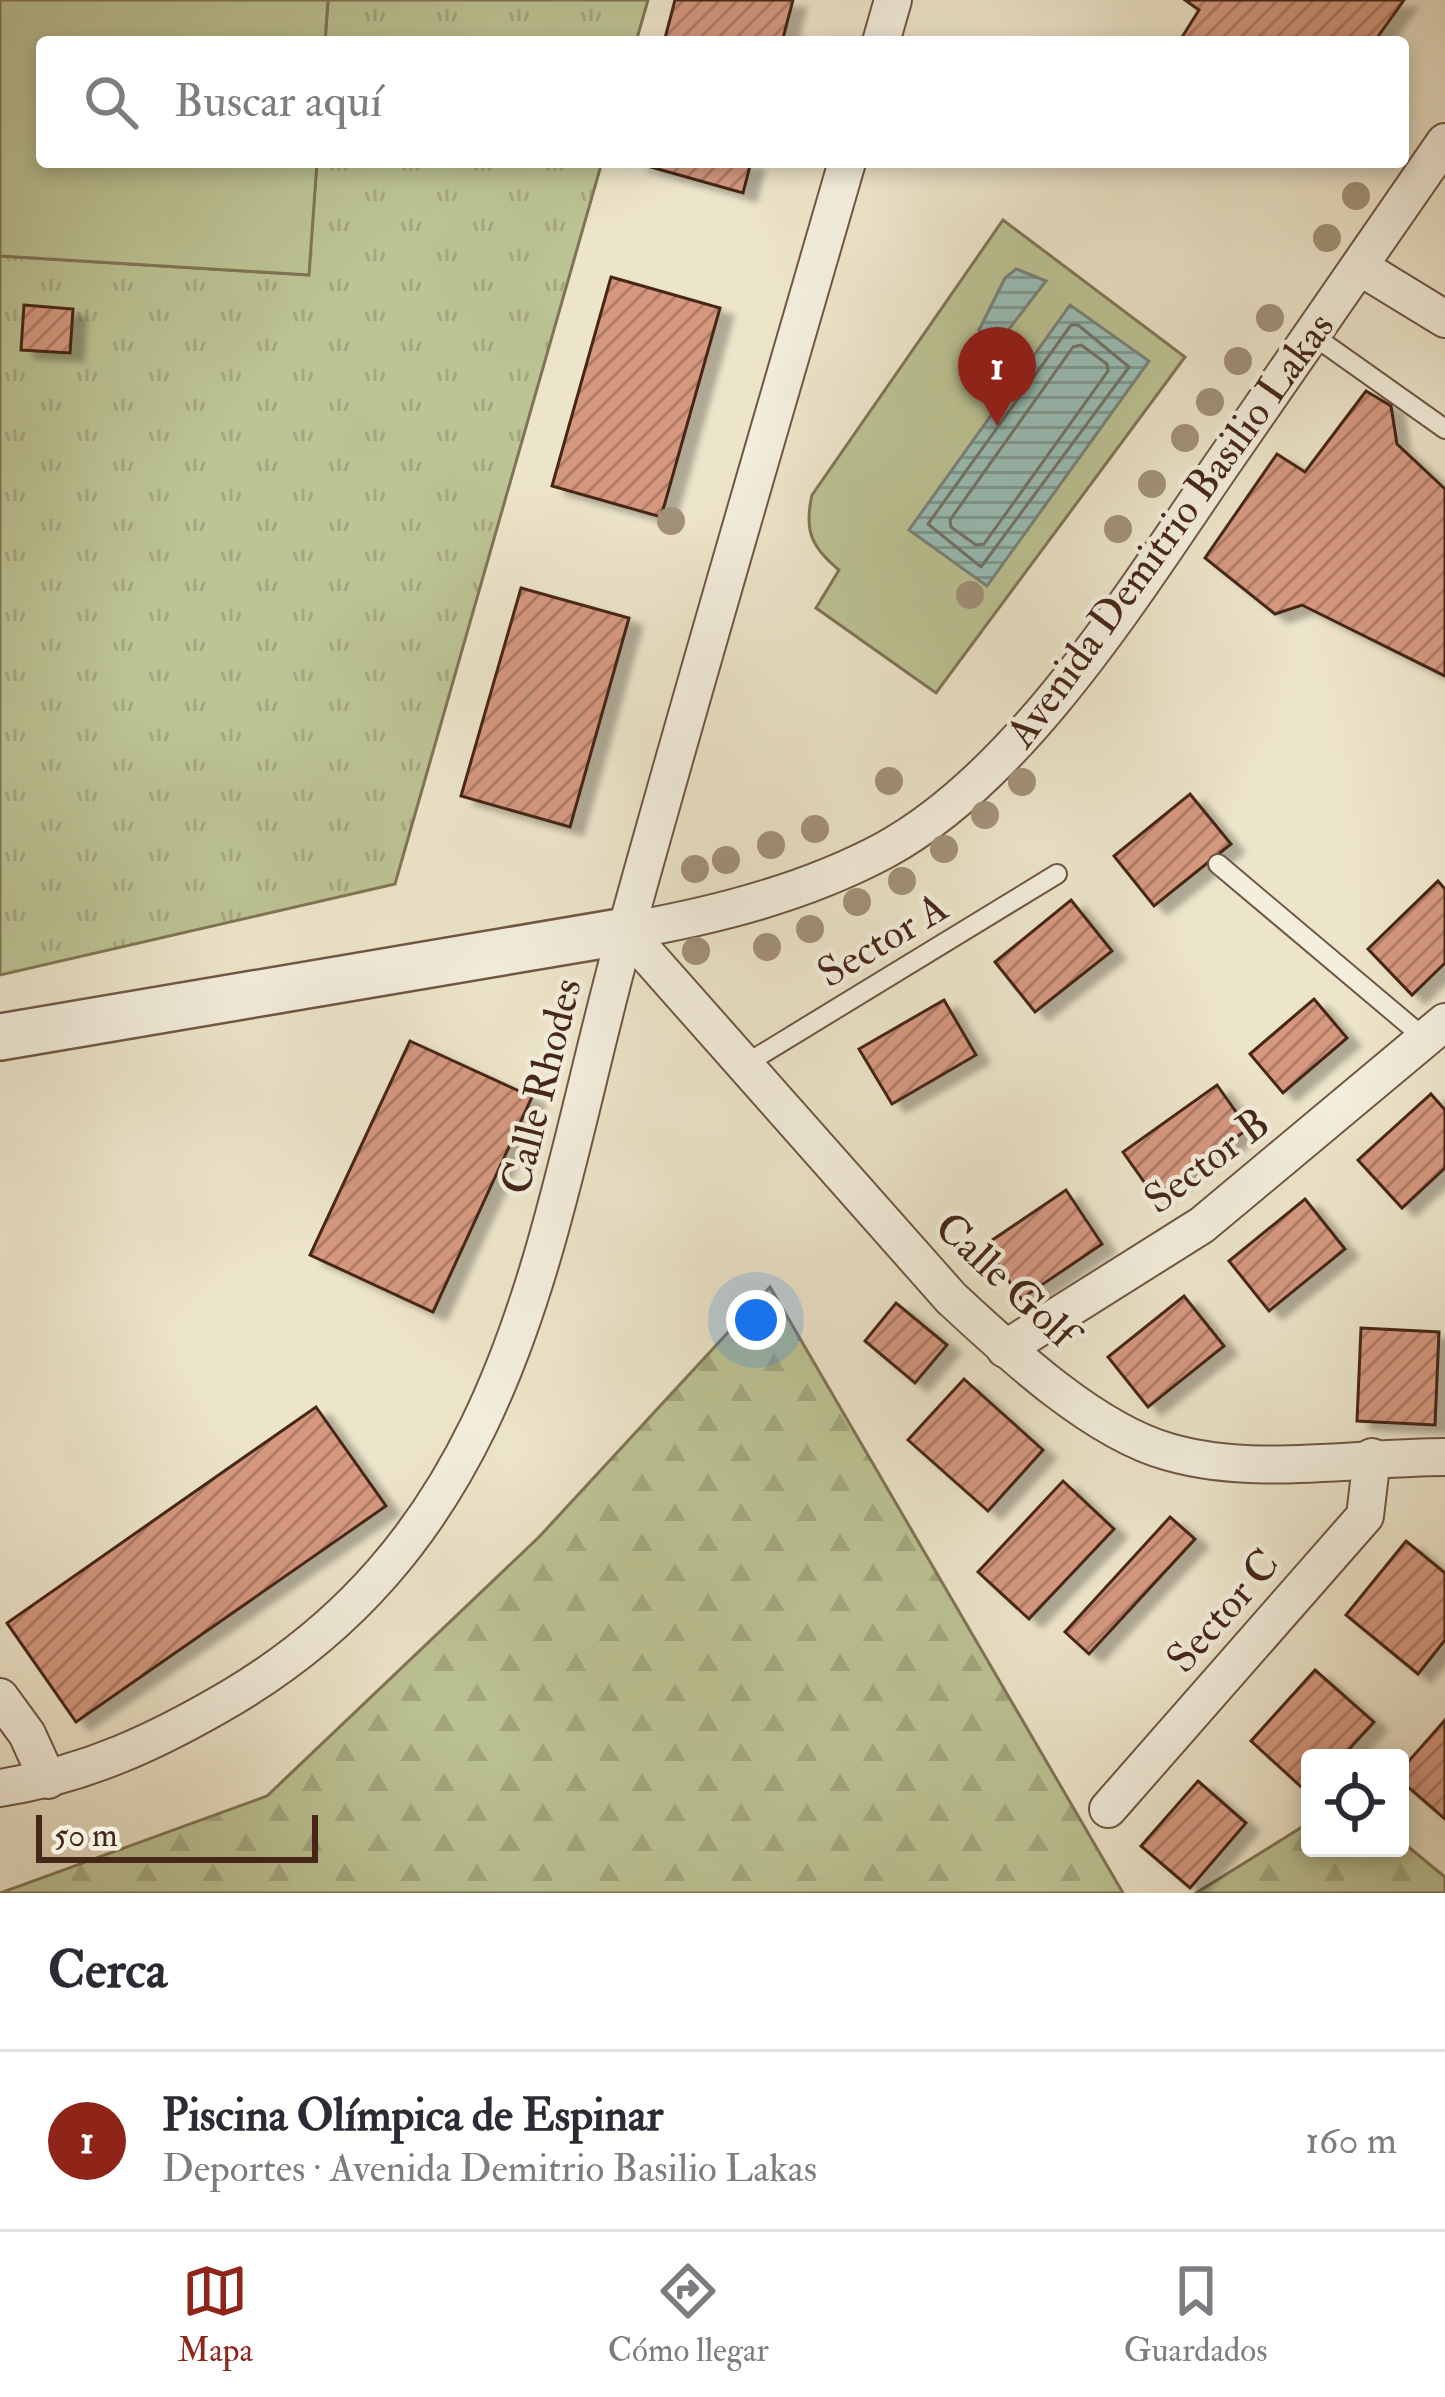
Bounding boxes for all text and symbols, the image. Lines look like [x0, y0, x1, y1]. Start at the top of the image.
search box [36, 36, 1409, 168]
icon: search [78, 69, 144, 135]
text: Buscar aquí [174, 74, 382, 130]
street label: Avenida Demitrio Basilio Lakas [995, 302, 1346, 759]
pin: 1 [958, 327, 1036, 426]
street label: Sector A [808, 882, 958, 1000]
street label: Calle Rhodes [490, 973, 594, 1200]
street label: Sector B [1134, 1098, 1280, 1226]
street label: Calle Golf [924, 1202, 1092, 1364]
your location [726, 1290, 786, 1350]
street label: Sector C [1156, 1539, 1291, 1684]
map controls [1301, 1749, 1409, 1857]
button: locate [1301, 1749, 1409, 1857]
scale bar [36, 1809, 318, 1862]
text: 50 m [54, 1815, 118, 1856]
text: Cerca [48, 1939, 167, 2003]
text: Piscina Olímpica de Espinar [162, 2088, 663, 2144]
text: 1 [80, 2116, 94, 2165]
text: 160 m [1305, 2116, 1397, 2165]
text: Deportes · Avenida Demitrio Basilio Lakas [162, 2144, 817, 2193]
tab: Mapa [177, 2258, 253, 2371]
tab: Cómo llegar [608, 2258, 769, 2371]
tab: Guardados [1124, 2258, 1268, 2371]

